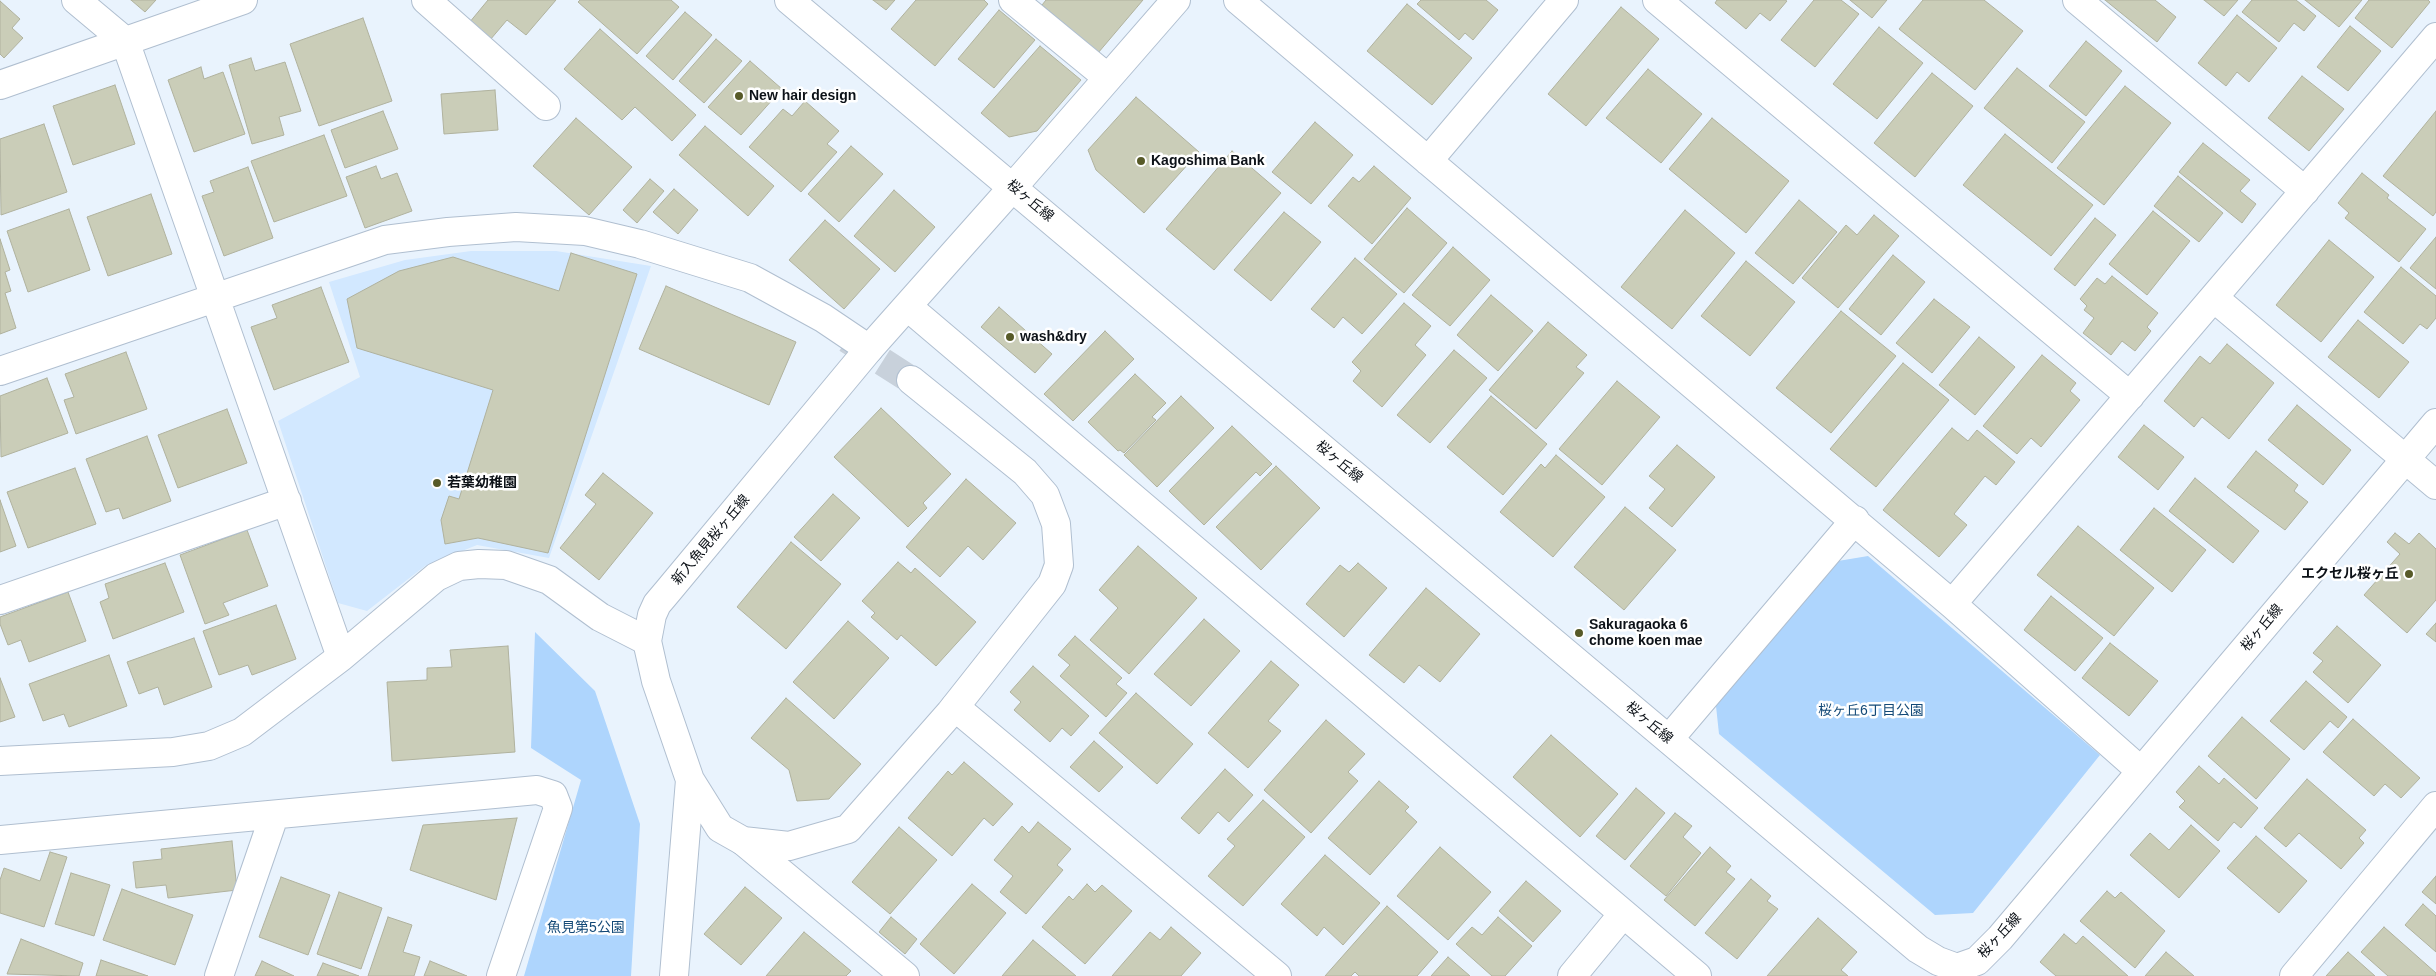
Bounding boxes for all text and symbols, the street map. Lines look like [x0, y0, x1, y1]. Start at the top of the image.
place label: New hair design [749, 88, 856, 104]
marker: New hair design [733, 90, 745, 102]
place label: Kagoshima Bank [1151, 153, 1265, 169]
marker: Kagoshima Bank [1135, 155, 1147, 167]
street label: 桜ヶ丘線 [1003, 177, 1057, 225]
place label: wash&dry [1020, 329, 1087, 345]
marker: wash&dry [1004, 331, 1016, 343]
street label: 桜ヶ丘線 [1312, 438, 1366, 486]
place label: 若葉幼稚園 [447, 475, 517, 491]
marker: 若葉幼稚園 [431, 477, 443, 489]
street label: 新入魚見桜ヶ丘線 [669, 492, 753, 588]
place label: エクセル桜ヶ丘 [2301, 566, 2399, 582]
marker: エクセル桜ヶ丘 [2403, 568, 2415, 580]
street label: 桜ヶ丘線 [2238, 601, 2286, 655]
place label: Sakuragaoka 6 chome koen mae [1589, 617, 1703, 650]
marker: Sakuragaoka 6 chome koen mae [1573, 627, 1585, 639]
street label: 桜ヶ丘線 [1622, 699, 1676, 747]
park label: 桜ヶ丘6丁目公園 [1818, 703, 1924, 719]
street label: 桜ヶ丘線 [1975, 910, 2025, 962]
park label: 魚見第5公園 [547, 920, 625, 936]

